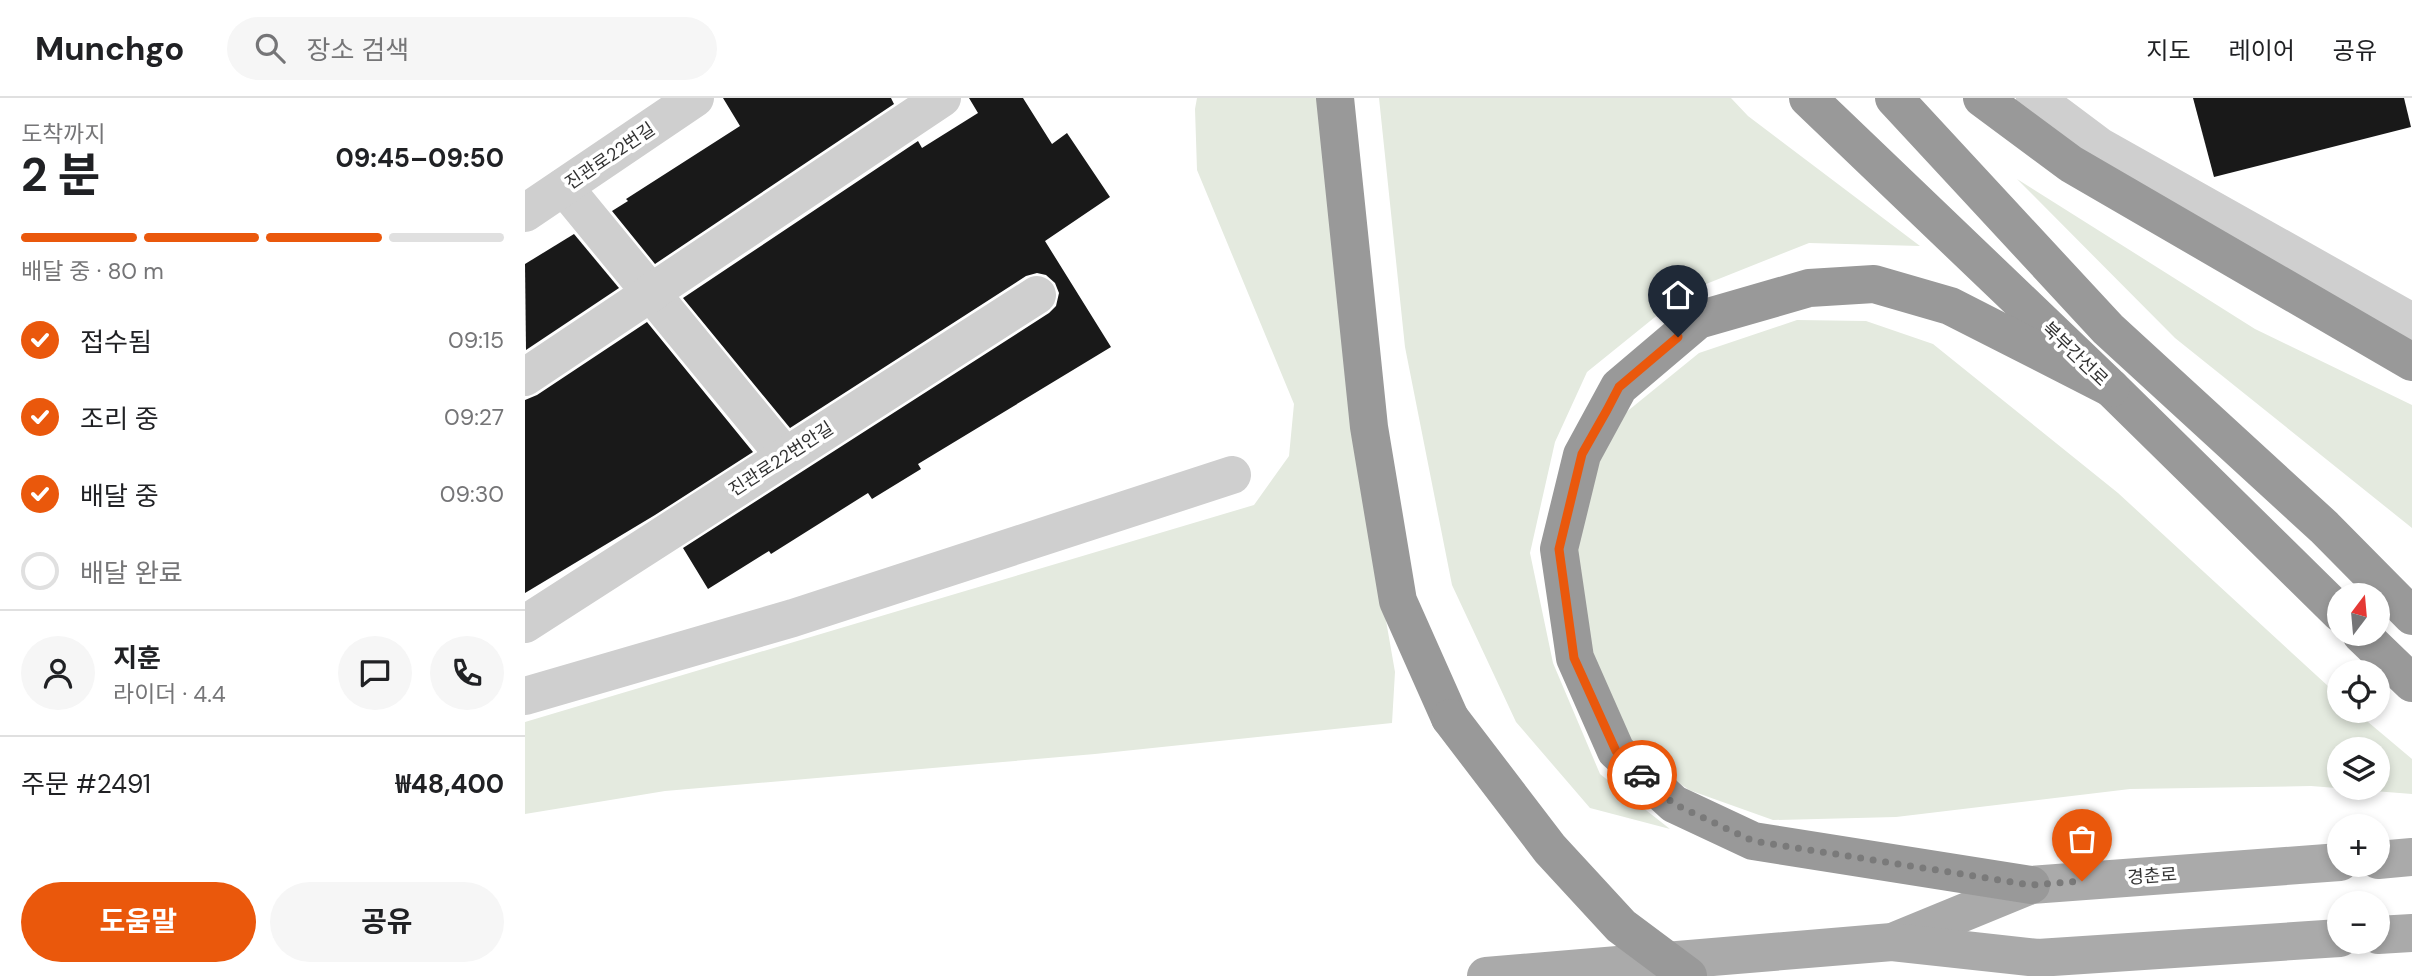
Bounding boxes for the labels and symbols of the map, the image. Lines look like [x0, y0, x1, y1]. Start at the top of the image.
street label: 진관로22번길 [560, 117, 660, 195]
pin [1648, 265, 1708, 337]
street label: 북부간선로 [2037, 317, 2113, 391]
street label: 진관로22번안길 [724, 416, 838, 502]
north arrow [2327, 583, 2391, 646]
courier [1607, 740, 1677, 810]
pin [2052, 809, 2112, 881]
street label: 경춘로 [2126, 862, 2178, 890]

